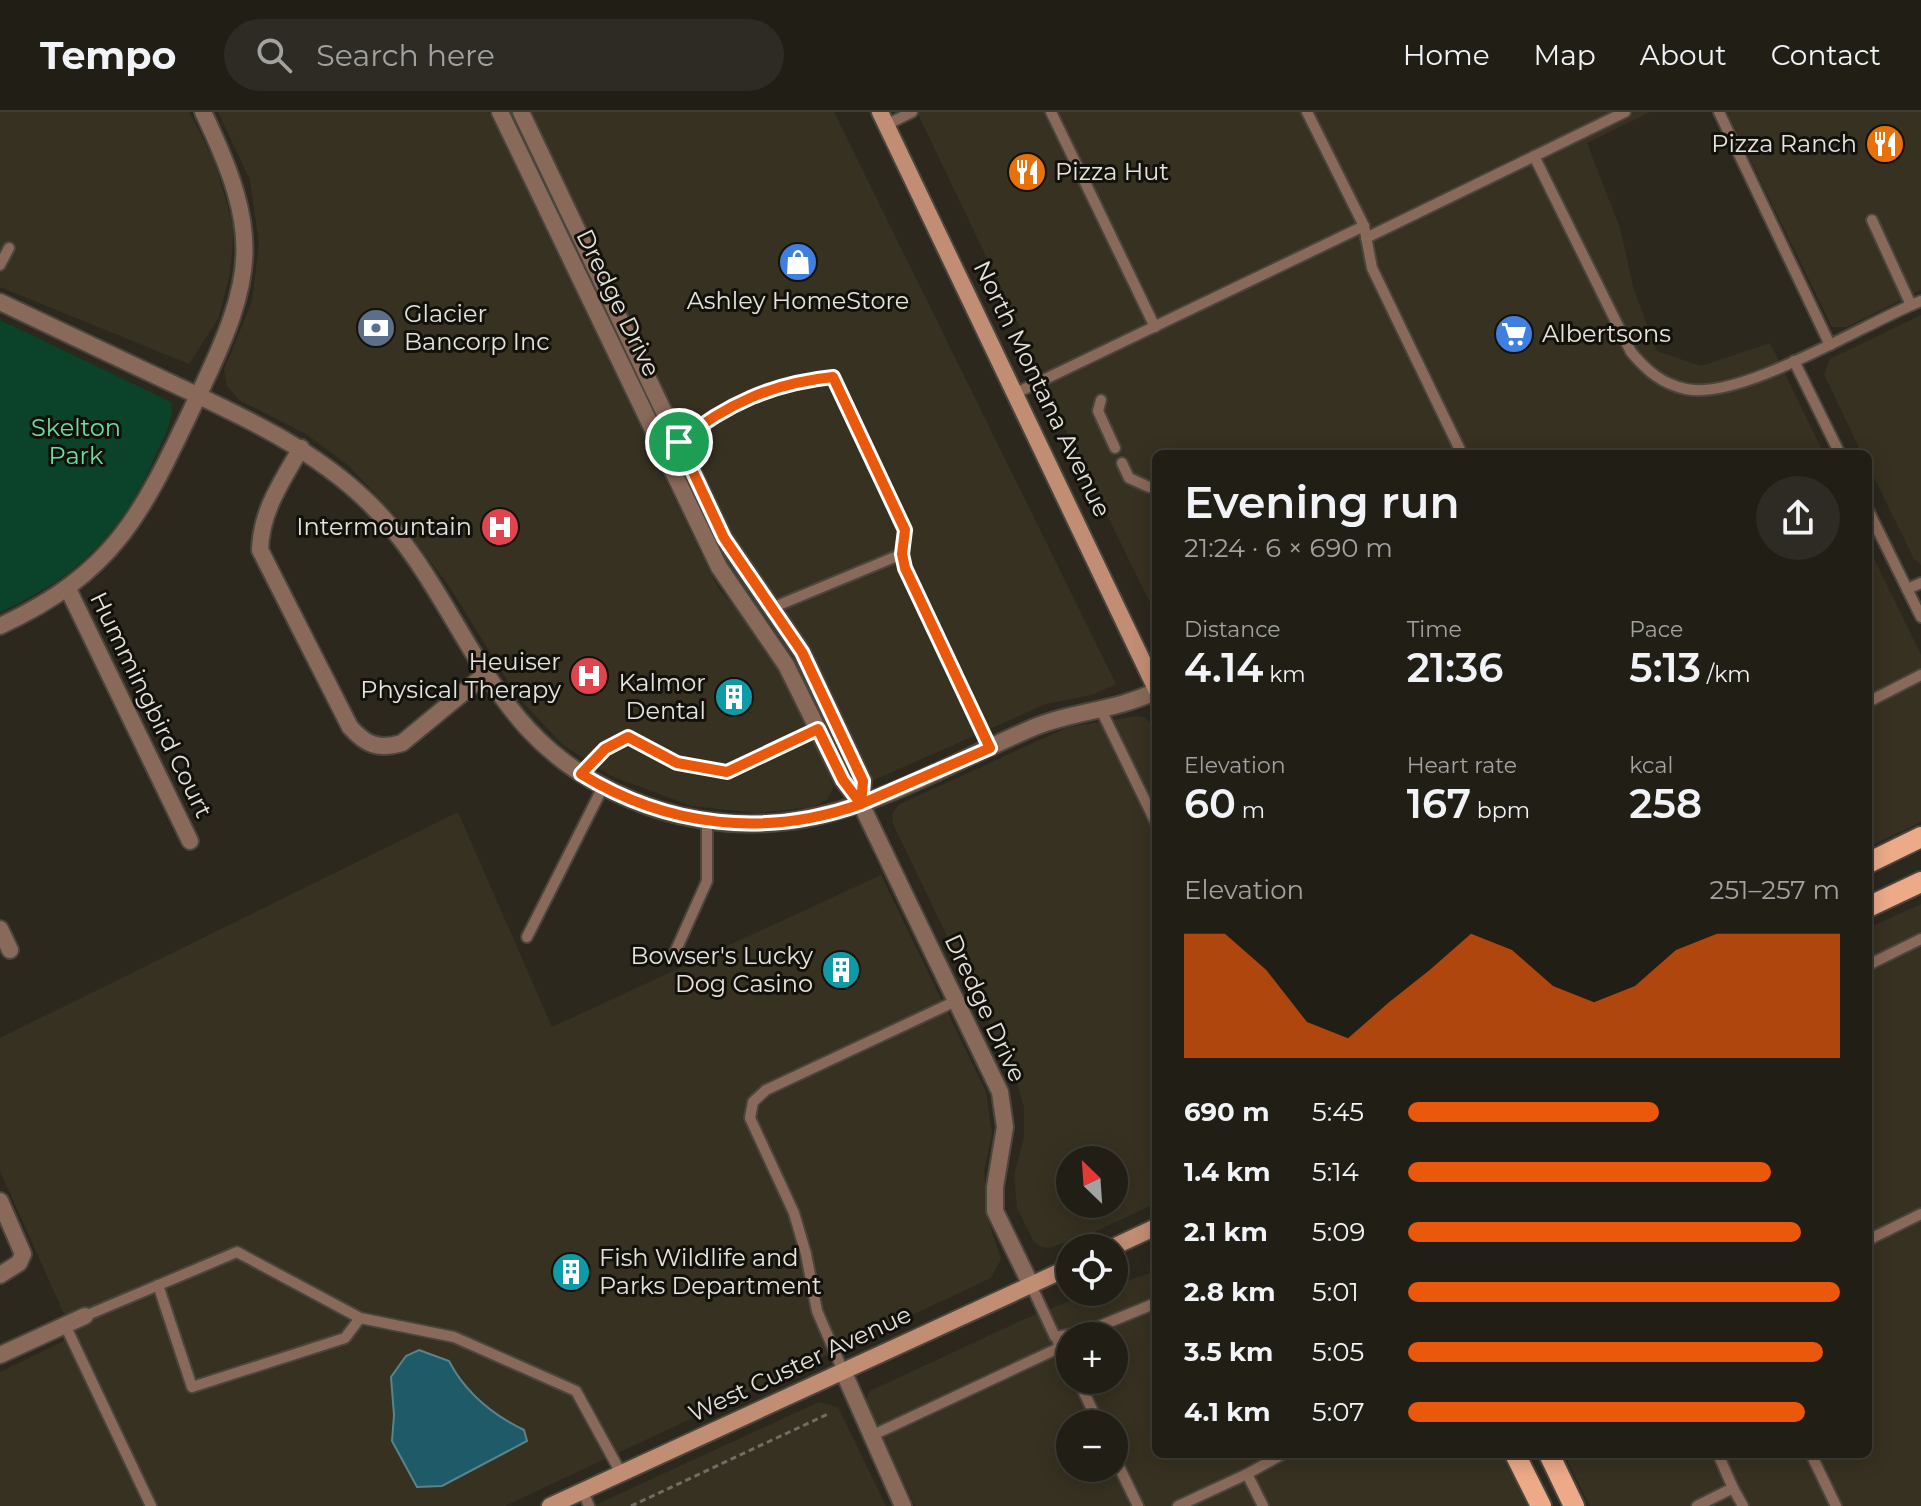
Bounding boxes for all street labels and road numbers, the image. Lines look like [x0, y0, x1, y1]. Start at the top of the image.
street label: Dredge Drive [570, 225, 667, 381]
street label: North Montana Avenue [968, 256, 1117, 522]
street label: Hummingbird Court [84, 587, 219, 823]
street label: Dredge Drive [939, 929, 1032, 1086]
street label: West Custer Avenue [684, 1299, 916, 1428]

